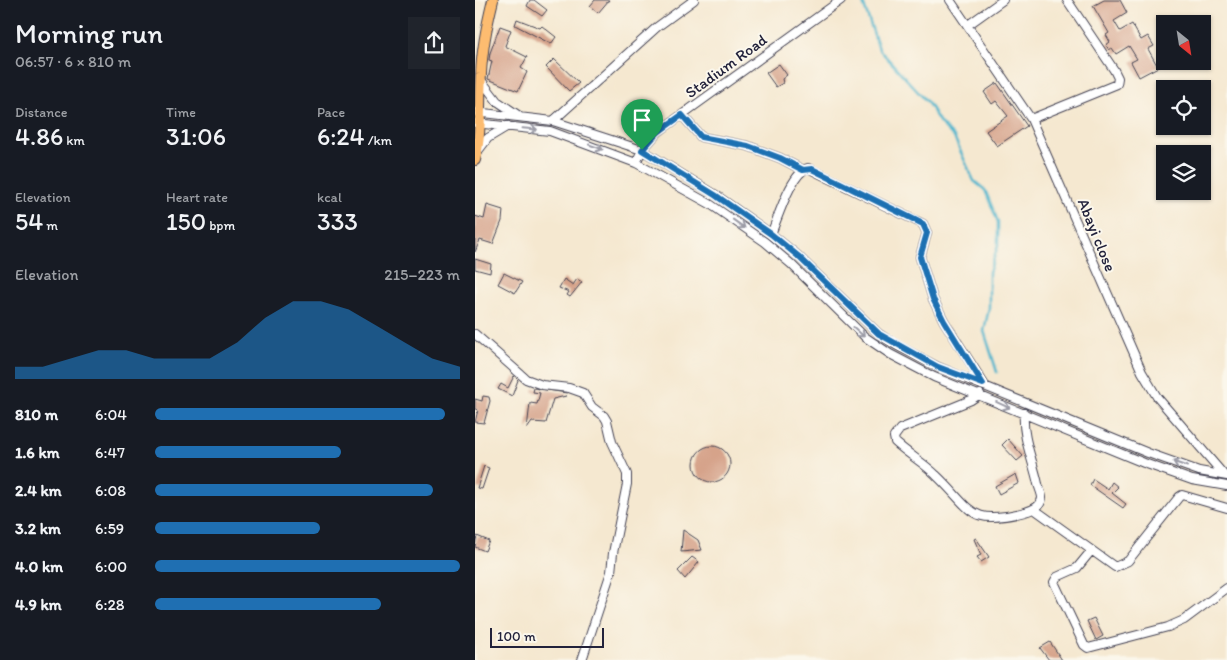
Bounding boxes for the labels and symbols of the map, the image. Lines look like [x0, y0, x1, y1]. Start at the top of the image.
north arrow [1156, 15, 1211, 70]
street label: Stadium Road [681, 30, 771, 102]
pin [621, 99, 663, 150]
one-way arrow [522, 124, 538, 133]
one-way arrow [588, 143, 603, 152]
street label: Abayi close [1074, 196, 1120, 274]
one-way arrow [731, 218, 745, 229]
one-way arrow [853, 326, 866, 338]
one-way arrow [996, 401, 1011, 410]
one-way arrow [1172, 459, 1188, 469]
scale bar [490, 625, 604, 648]

